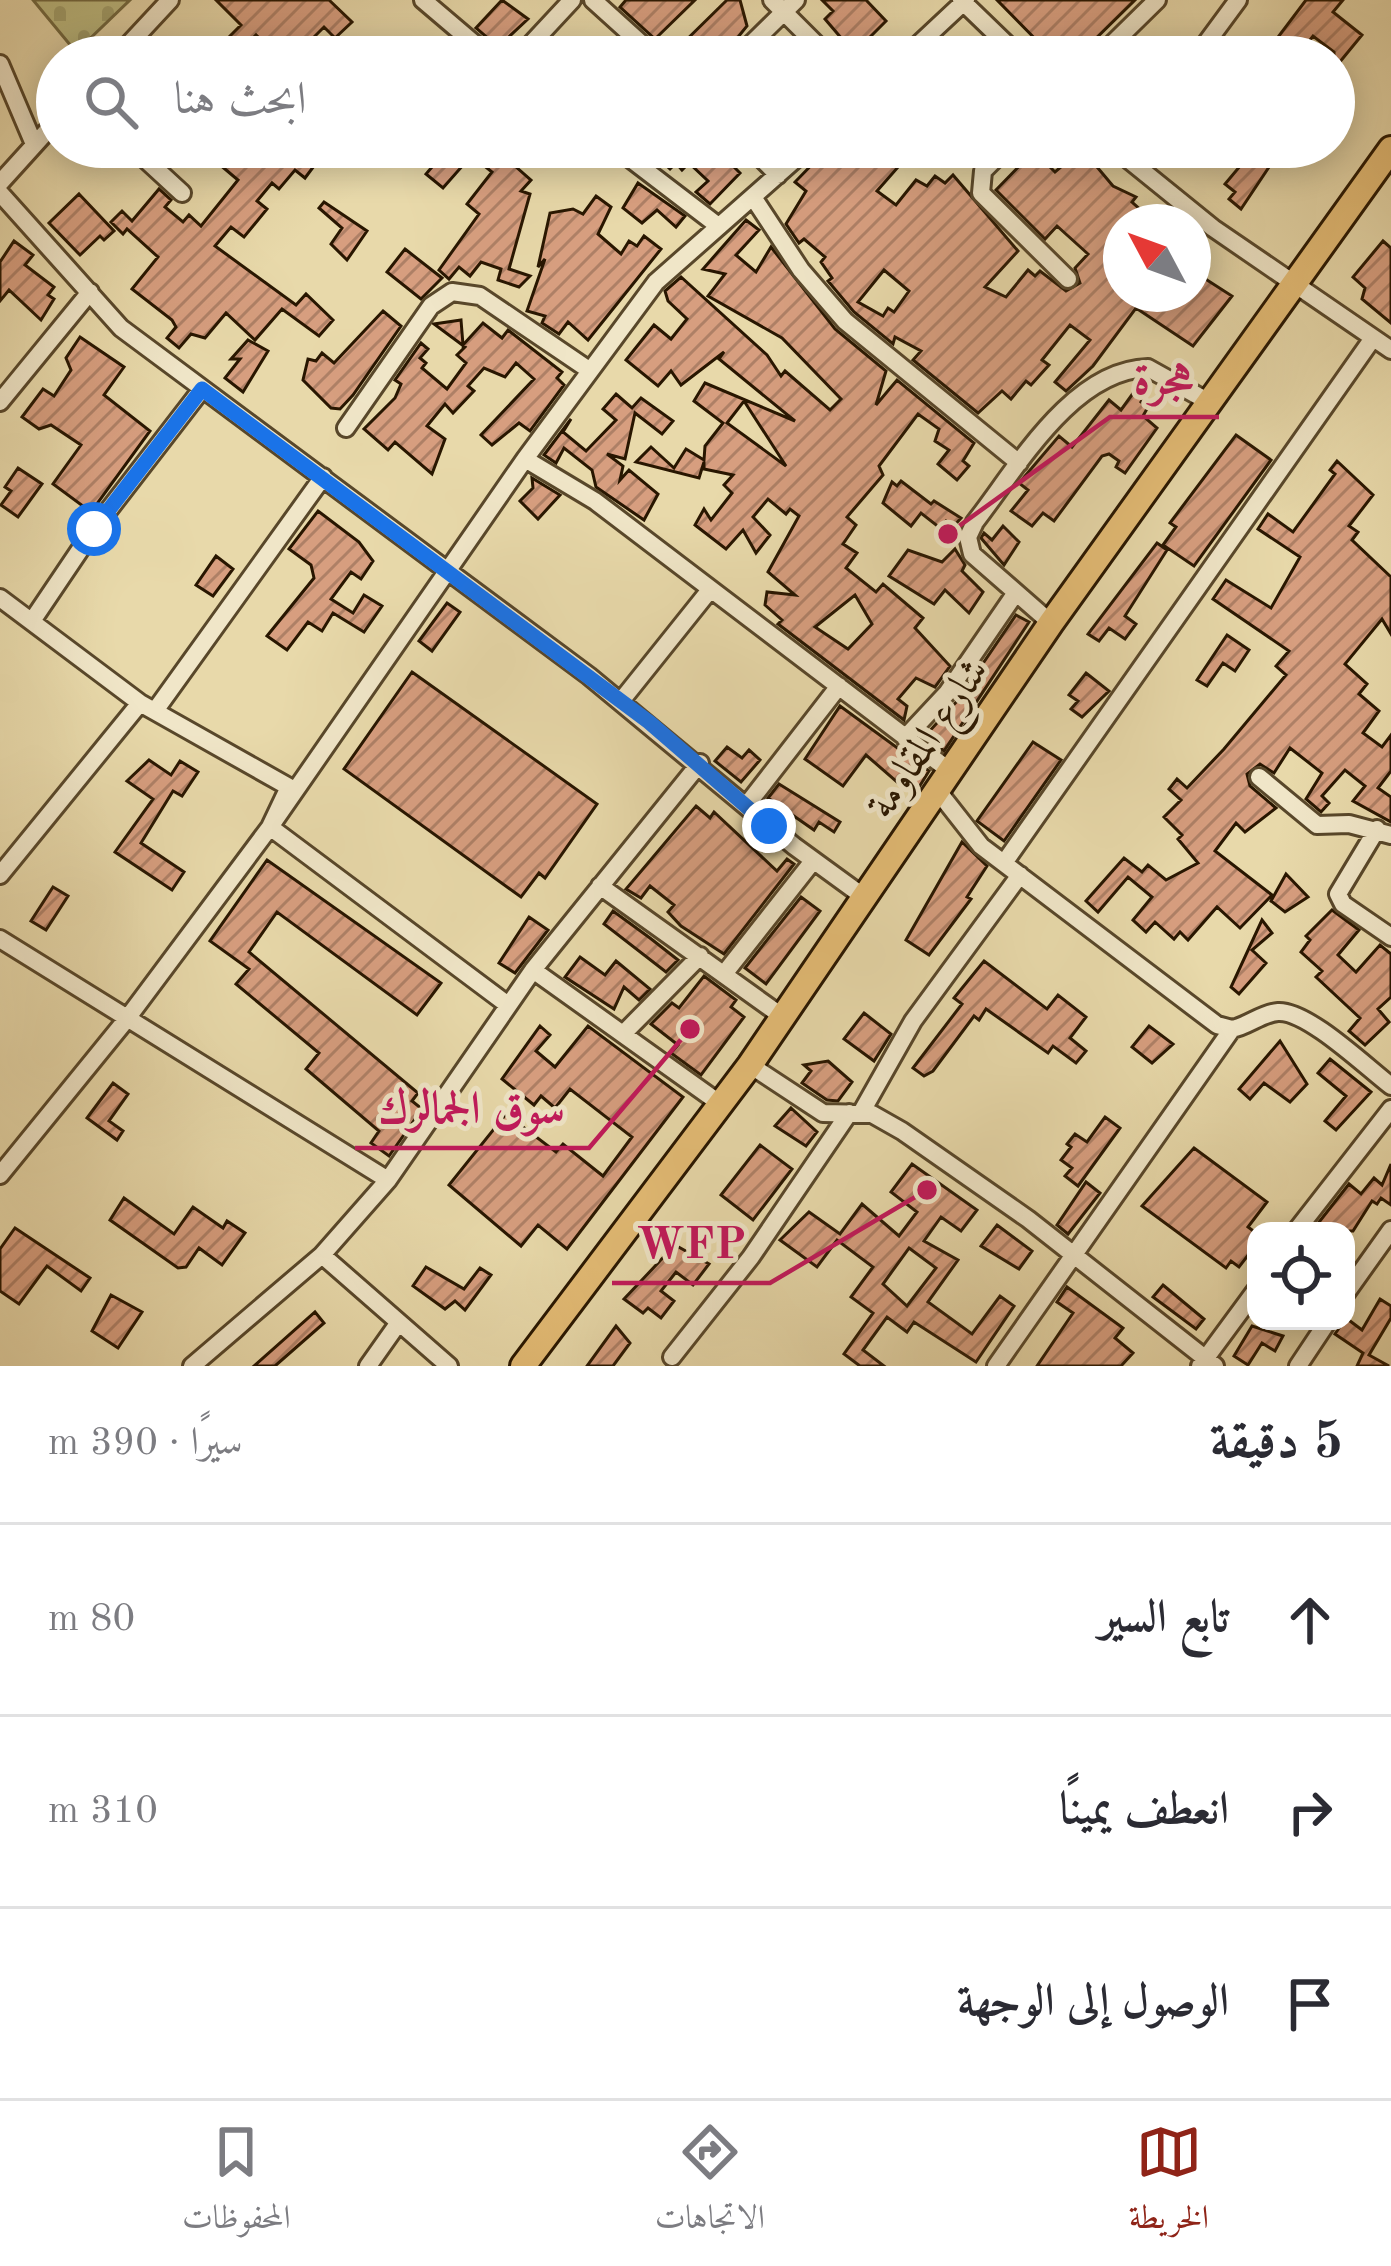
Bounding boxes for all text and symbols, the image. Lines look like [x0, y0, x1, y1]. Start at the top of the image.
search box [36, 36, 1355, 168]
icon: search [78, 69, 144, 135]
text: ابحث هنا [174, 79, 307, 124]
north arrow [1103, 204, 1211, 312]
callout: هجرة [1110, 336, 1219, 417]
text: هجرة [1133, 359, 1195, 407]
route start [67, 502, 121, 556]
street label: شارع المقاومة [861, 652, 1007, 833]
route end [742, 799, 796, 853]
callout: سوق الجمالرك [355, 1067, 589, 1148]
text: سوق الجمالرك [379, 1086, 565, 1137]
callout: WFP [612, 1202, 770, 1283]
map controls [1247, 1222, 1355, 1330]
button: locate [1247, 1222, 1355, 1330]
text: WFP [636, 1224, 746, 1269]
text: 5 دقيقة [1210, 1418, 1343, 1469]
text: سيرًا · 390 m [48, 1424, 243, 1463]
icon: ahead [1277, 1587, 1343, 1653]
text: تابع السير [1099, 1597, 1229, 1642]
text: 80 m [48, 1600, 135, 1639]
icon: right [1277, 1779, 1343, 1845]
text: انعطف يمينًا [1060, 1789, 1229, 1834]
text: 310 m [48, 1792, 158, 1831]
icon: arrive [1277, 1971, 1343, 2037]
text: الوصول إلى الوجهة [957, 1981, 1229, 2026]
tab: المحفوظات [182, 2119, 291, 2249]
tab: الاتجاهات [655, 2119, 765, 2249]
tab: الخريطة [1129, 2119, 1209, 2249]

